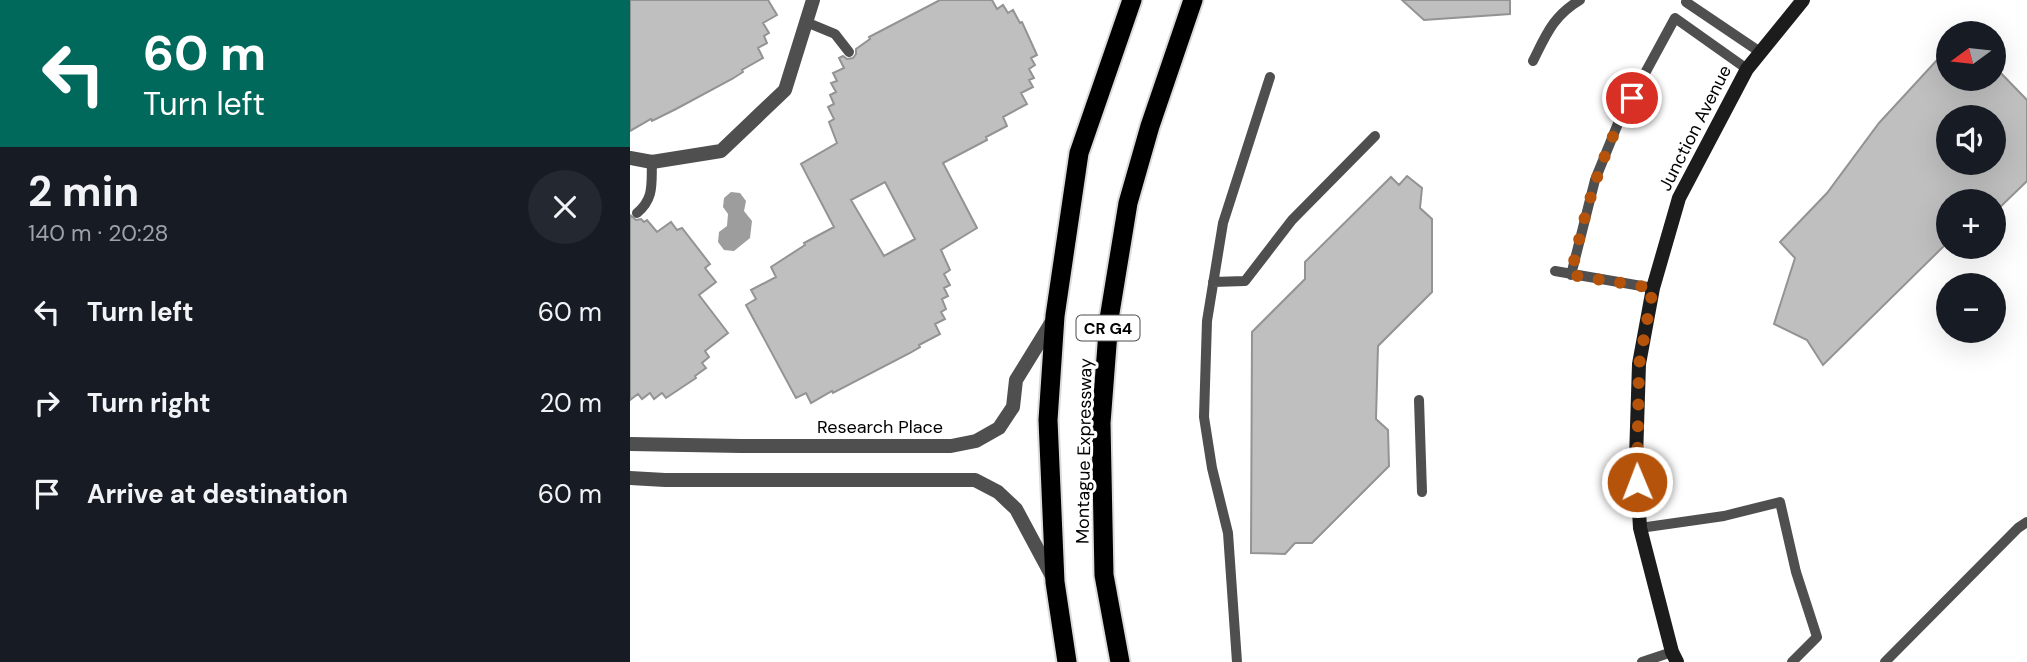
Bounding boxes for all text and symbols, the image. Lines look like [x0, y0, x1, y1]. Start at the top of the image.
text: 60 m [143, 21, 266, 85]
north arrow [1936, 21, 2006, 91]
map controls [1936, 21, 2006, 343]
icon: left [28, 28, 119, 119]
street label: Junction Avenue [1653, 61, 1737, 195]
pin [1602, 68, 1662, 128]
icon: arrive [1613, 79, 1651, 117]
text: Turn left [143, 83, 265, 125]
button: sound [1936, 105, 2006, 175]
text: 2 min [28, 164, 139, 219]
button: close [528, 170, 602, 244]
button: + [1936, 189, 2006, 259]
text: 140 m · 20:28 [28, 218, 169, 248]
button: − [1936, 273, 2006, 343]
icon: left [28, 293, 66, 331]
text: Turn left [87, 295, 194, 329]
text: 60 m [538, 295, 602, 329]
road number: CR G4 [1077, 316, 1140, 340]
street label: Montague Expressway [1070, 358, 1098, 544]
icon: right [28, 384, 66, 422]
text: Turn right [87, 386, 211, 420]
text: 20 m [539, 386, 602, 420]
street label: Research Place [817, 415, 943, 439]
position arrow [1600, 445, 1674, 519]
icon: arrive [28, 475, 66, 513]
text: Arrive at destination [87, 477, 348, 511]
text: 60 m [538, 477, 602, 511]

